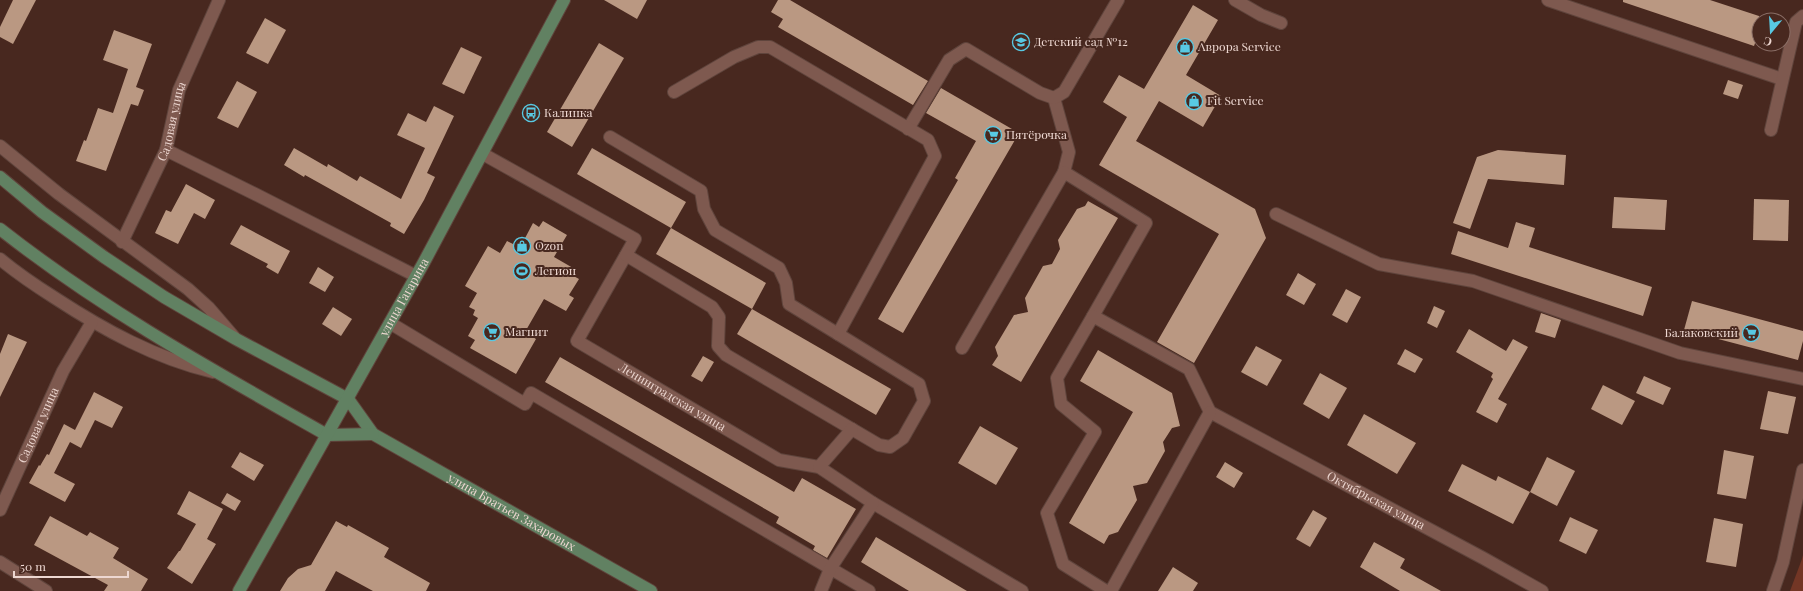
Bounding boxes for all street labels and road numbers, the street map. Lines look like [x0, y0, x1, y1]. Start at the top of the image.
street label: Садовая улица [153, 79, 189, 164]
street label: улица Гагарина [375, 255, 432, 339]
street label: Ленинградская улица [615, 358, 729, 434]
street label: Садовая улица [13, 384, 62, 465]
street label: Октябрьская улица [1324, 467, 1428, 533]
street label: улица Братьев Захаровых [444, 468, 580, 554]

